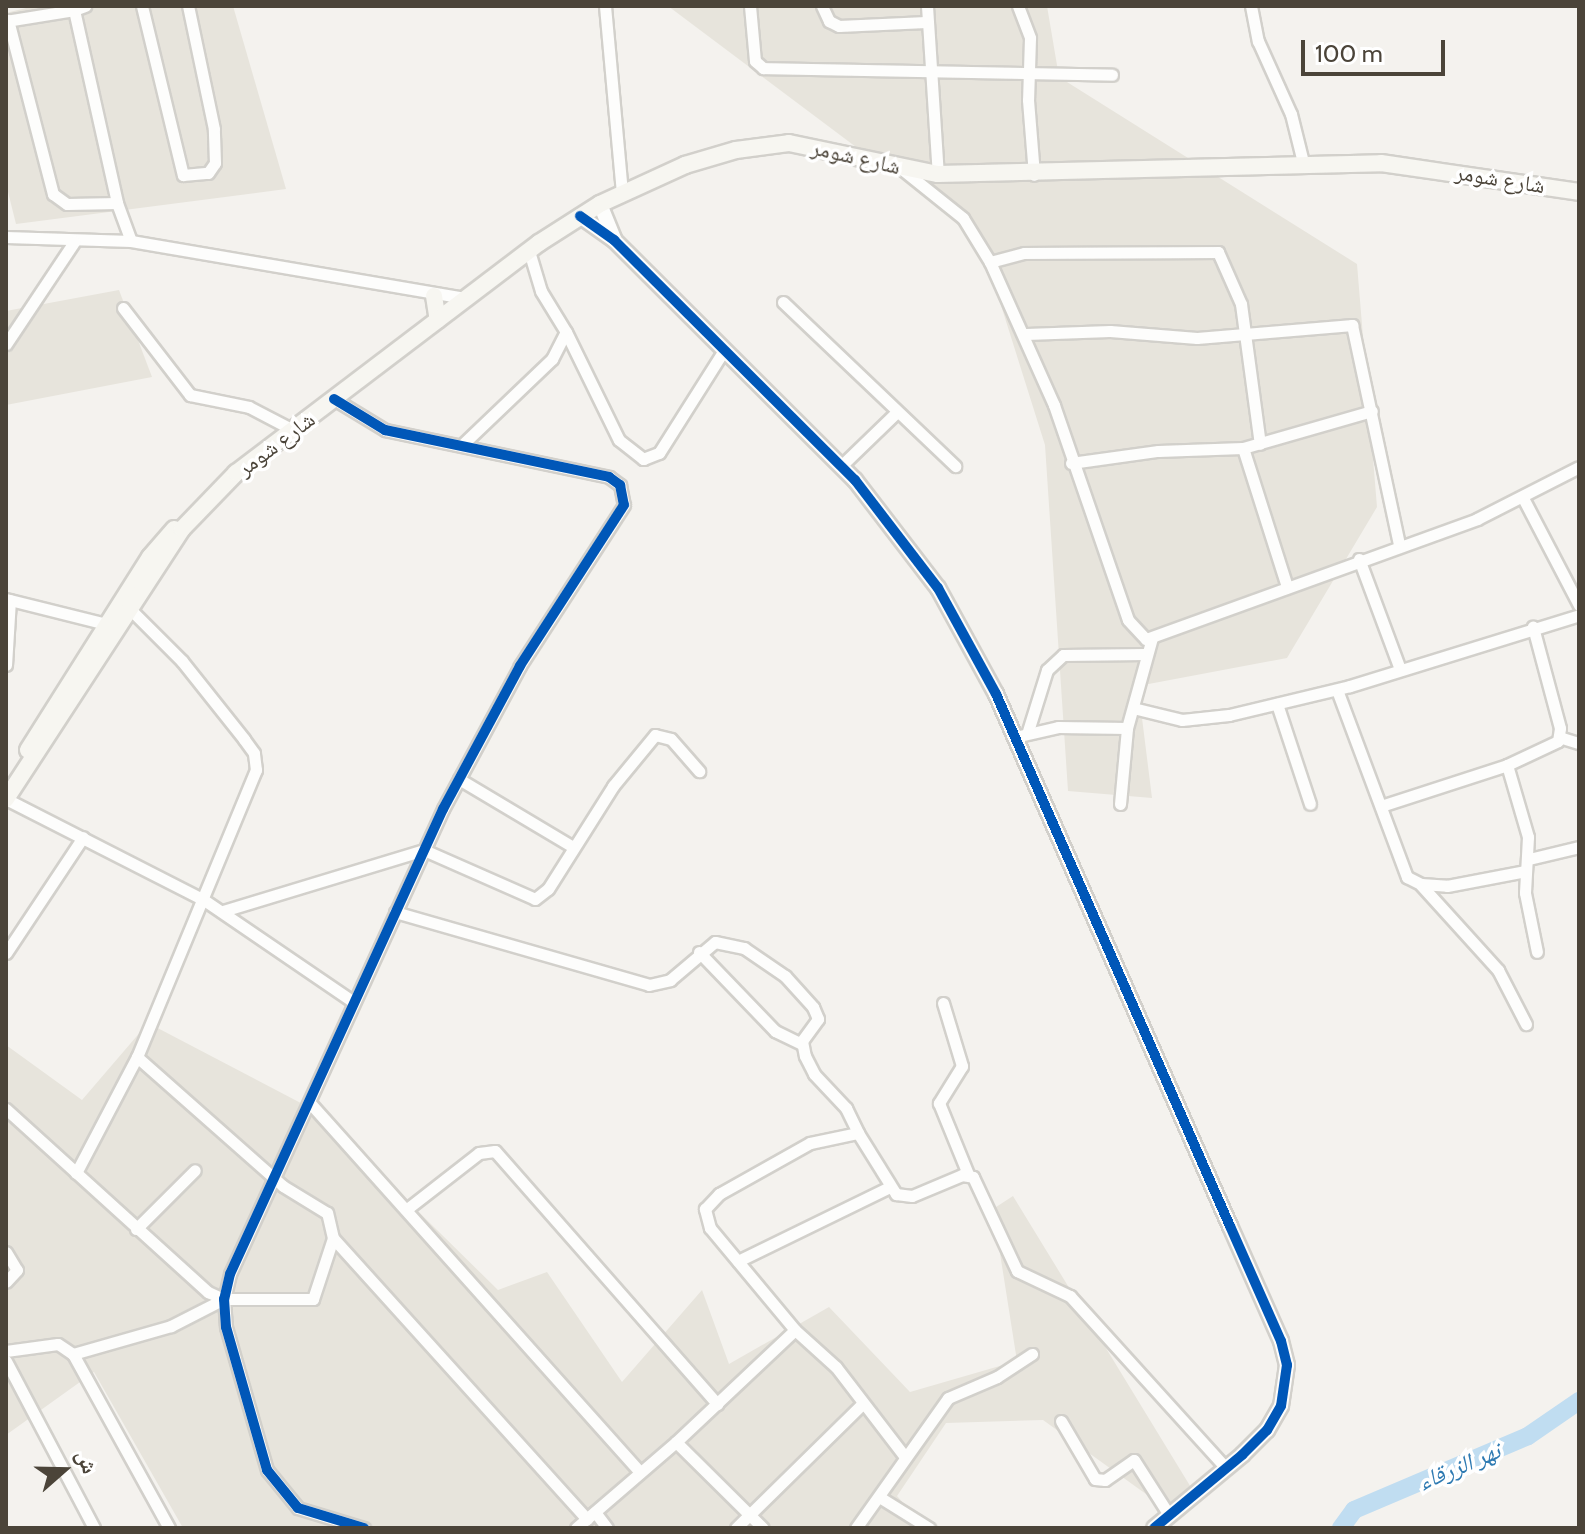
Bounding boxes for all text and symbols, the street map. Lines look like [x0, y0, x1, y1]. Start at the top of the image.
scale bar [1305, 24, 1449, 74]
text: 100 m [1315, 39, 1383, 68]
street label: شارع شومر [809, 134, 903, 180]
street label: شارع شومر [1453, 159, 1547, 199]
street label: شارع شومر [232, 406, 320, 482]
north arrow [24, 1430, 104, 1510]
water label: نهر الزرقاء [1413, 1436, 1505, 1496]
text: ش [70, 1446, 104, 1477]

